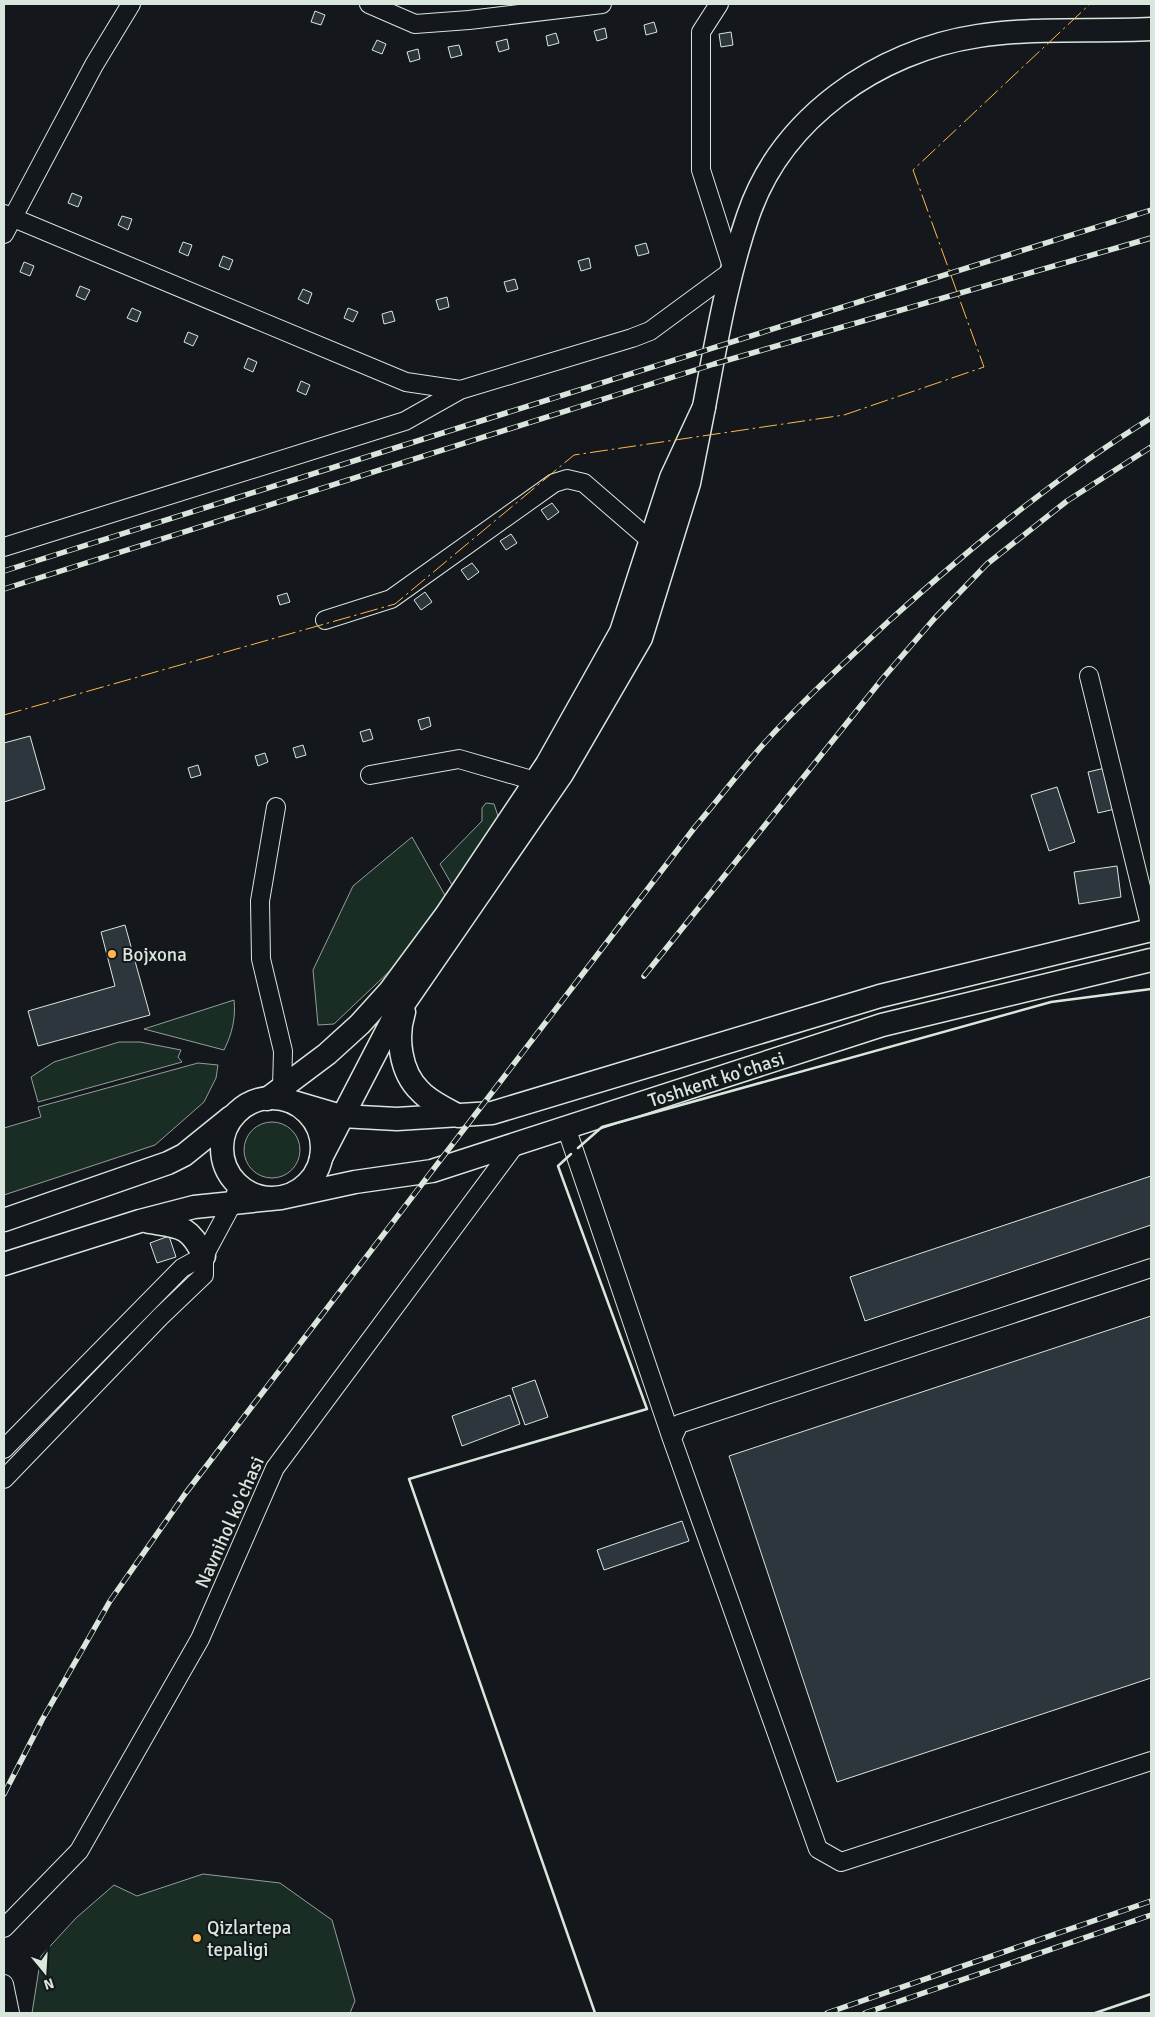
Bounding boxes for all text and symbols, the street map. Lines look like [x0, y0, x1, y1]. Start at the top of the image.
place label: Bojxona [122, 943, 187, 967]
marker: Bojxona [106, 948, 118, 960]
street label: Toshkent ko'chasi [645, 1047, 787, 1113]
street label: Navnihol ko'chasi [190, 1453, 270, 1592]
place label: Qizlartepa tepaligi [207, 1916, 291, 1962]
marker: Qizlartepa tepaligi [191, 1932, 203, 1944]
north arrow [20, 1947, 70, 1997]
text: N [42, 1974, 56, 1993]

